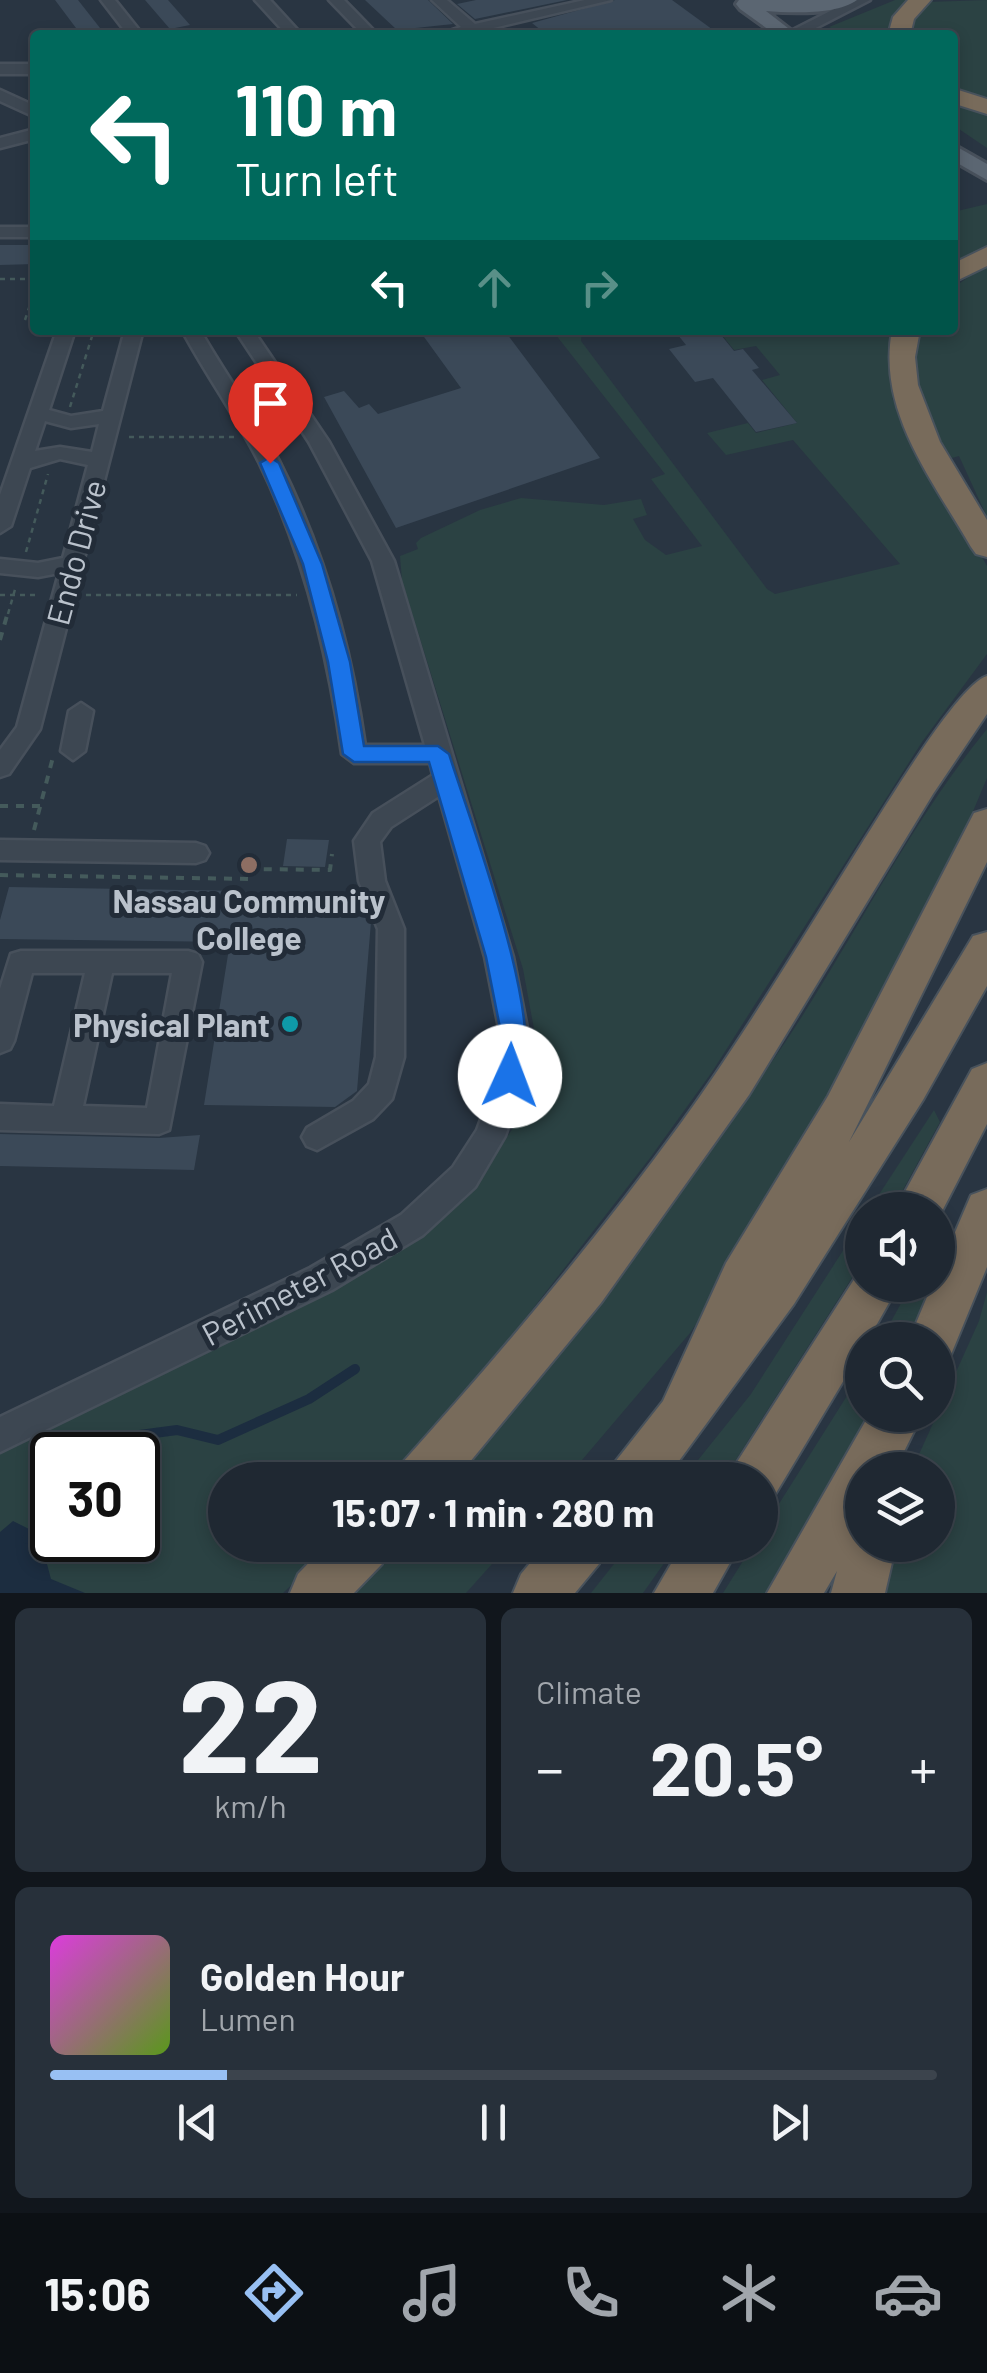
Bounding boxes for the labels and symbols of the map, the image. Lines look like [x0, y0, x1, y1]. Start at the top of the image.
pin [228, 361, 313, 464]
street label: Endo Drive [37, 475, 113, 629]
marker: Nassau Community College [238, 854, 260, 876]
place label: Nassau Community College [113, 881, 385, 956]
place label: Physical Plant [73, 1005, 270, 1043]
marker: Physical Plant [279, 1013, 301, 1035]
position arrow [458, 1024, 562, 1128]
street label: Perimeter Road [195, 1218, 403, 1352]
speed limit sign: 30 [30, 1432, 160, 1562]

